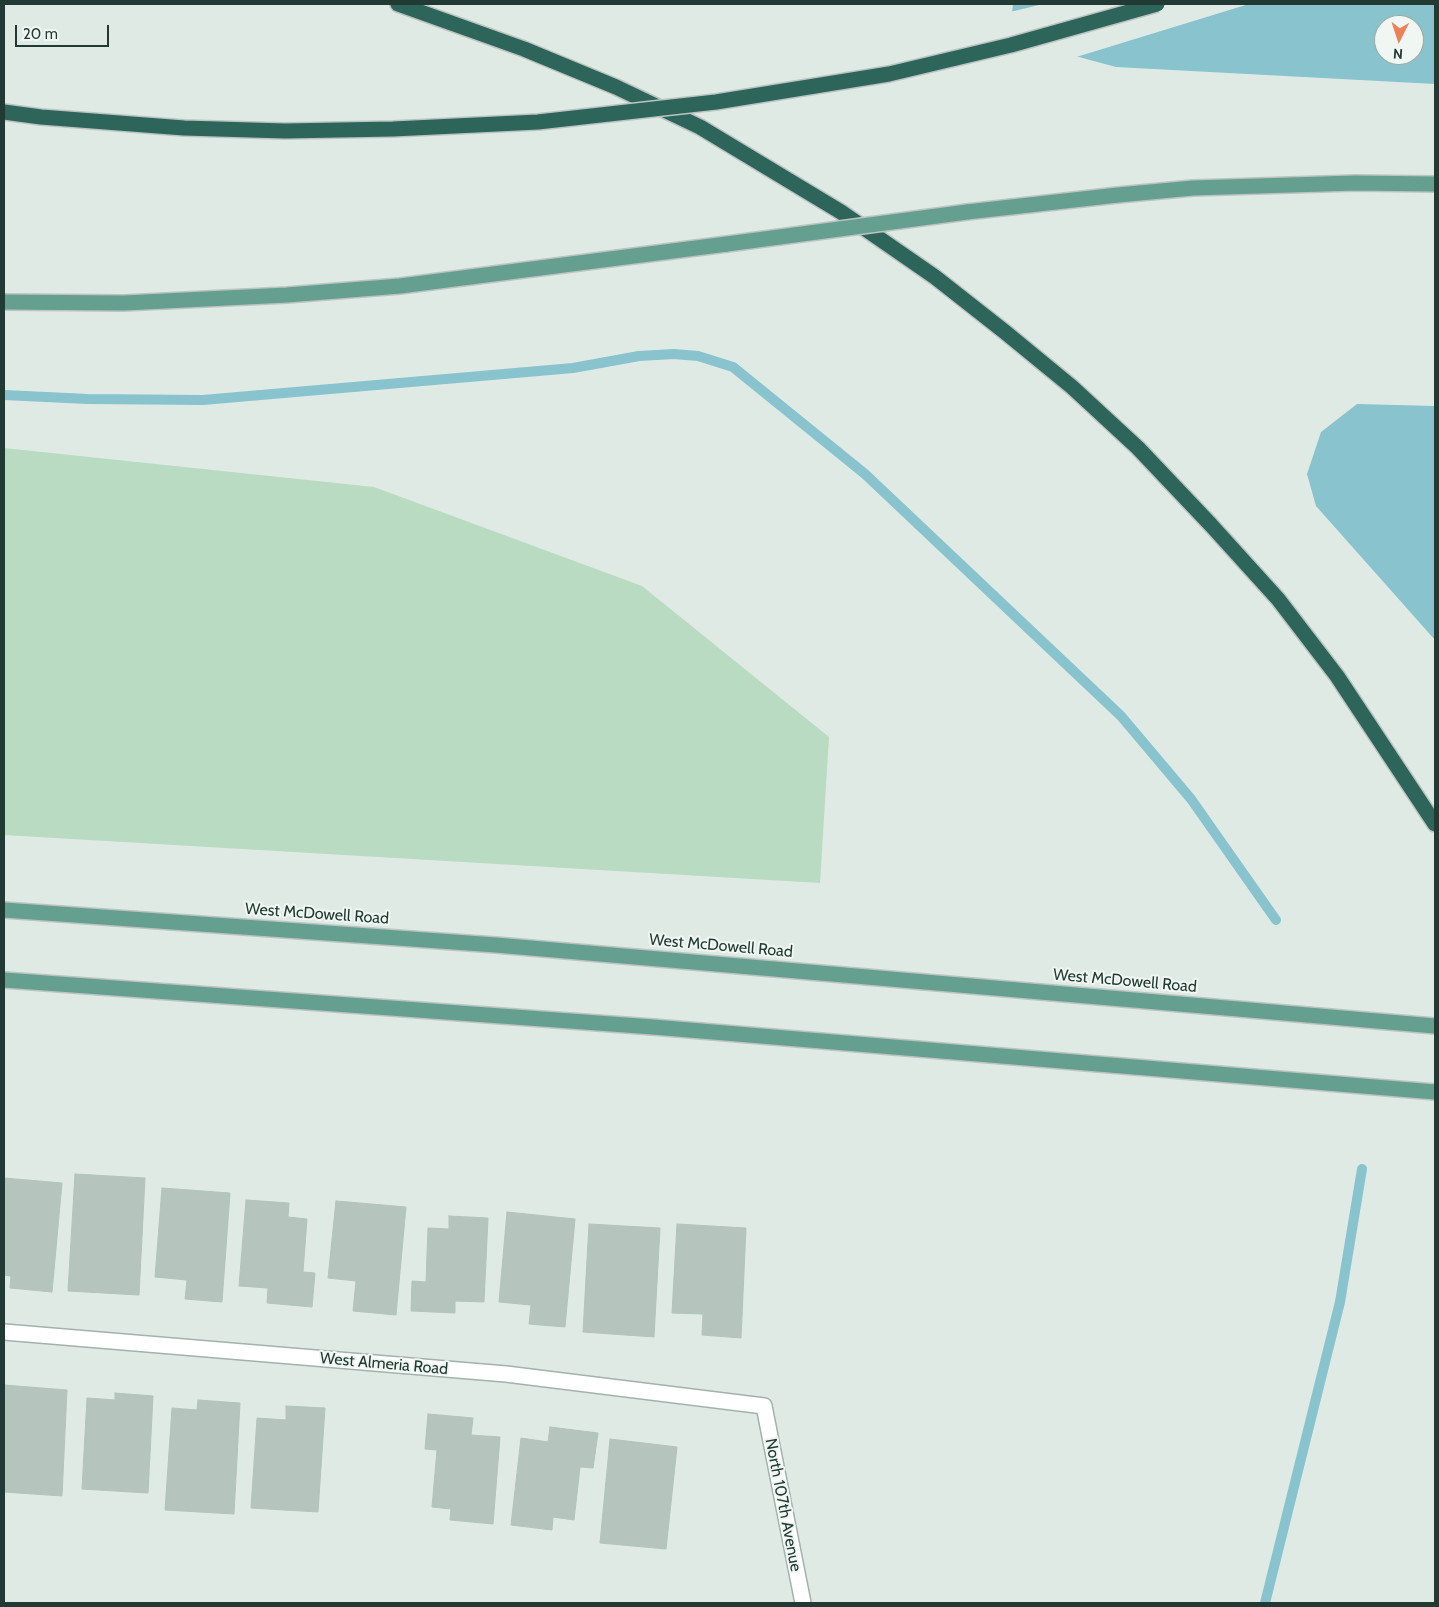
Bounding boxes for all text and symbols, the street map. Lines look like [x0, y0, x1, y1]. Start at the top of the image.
scale bar [18, 15, 111, 47]
north arrow [1374, 15, 1424, 65]
text: 20 m [23, 25, 58, 43]
text: N [1392, 45, 1404, 63]
street label: West McDowell Road [244, 899, 390, 929]
street label: West McDowell Road [648, 930, 794, 962]
street label: West McDowell Road [1052, 965, 1198, 997]
street label: West Almeria Road [319, 1349, 449, 1379]
street label: North 107th Avenue [761, 1437, 805, 1573]

